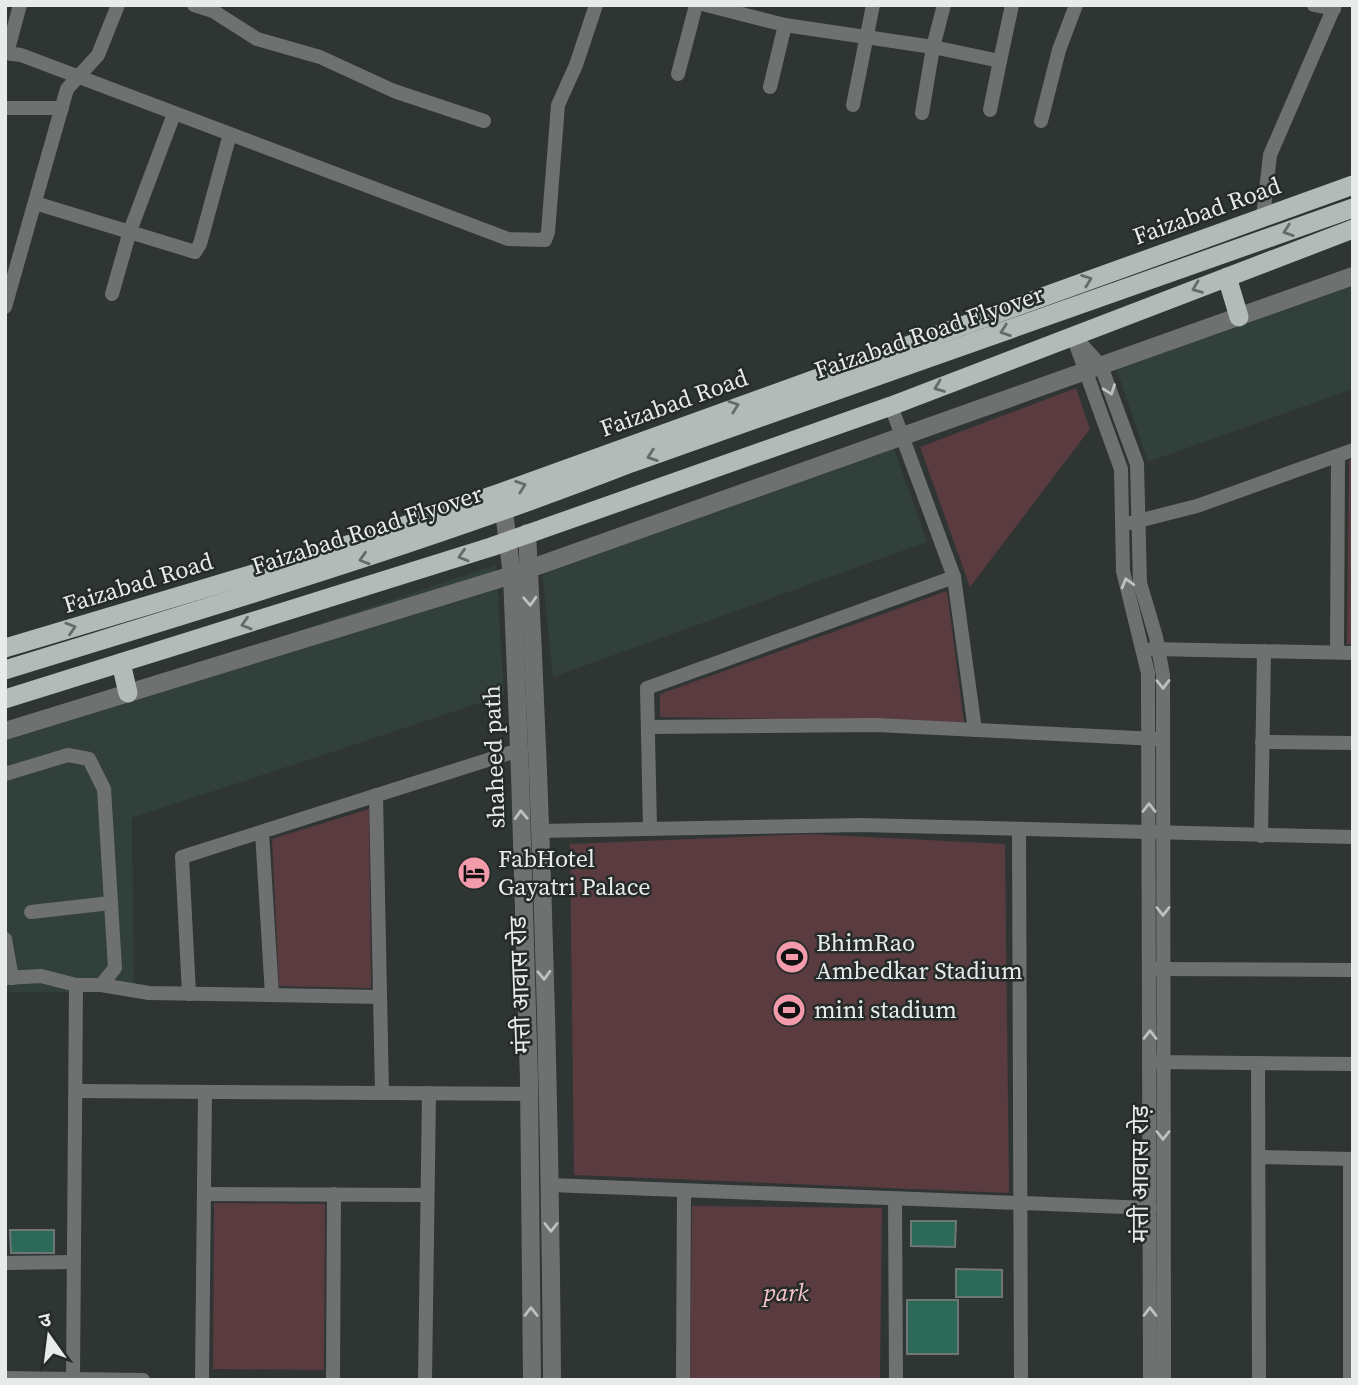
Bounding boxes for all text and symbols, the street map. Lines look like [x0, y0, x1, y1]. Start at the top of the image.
street label: Faizabad Road [1128, 168, 1286, 253]
one-way arrow [1283, 223, 1295, 237]
one-way arrow [1080, 274, 1092, 288]
street label: Faizabad Road Flyover [810, 277, 1048, 386]
one-way arrow [1192, 280, 1204, 294]
one-way arrow [999, 323, 1011, 337]
street label: Faizabad Road [595, 360, 753, 445]
one-way arrow [934, 379, 946, 393]
one-way arrow [1102, 384, 1116, 396]
one-way arrow [728, 401, 740, 415]
one-way arrow [646, 448, 658, 462]
street label: Faizabad Road Flyover [247, 477, 486, 582]
one-way arrow [515, 480, 527, 494]
street label: Faizabad Road [59, 544, 217, 621]
one-way arrow [457, 547, 469, 562]
one-way arrow [358, 550, 370, 565]
one-way arrow [1120, 577, 1135, 589]
one-way arrow [523, 596, 538, 607]
one-way arrow [240, 616, 252, 630]
one-way arrow [64, 622, 76, 637]
one-way arrow [1155, 679, 1170, 690]
street label: shaheed path [475, 685, 512, 829]
one-way arrow [1141, 802, 1157, 812]
one-way arrow [513, 809, 529, 819]
place label: FabHotel Gayatri Palace [498, 842, 651, 903]
hotel icon: FabHotel Gayatri Palace [455, 854, 493, 892]
one-way arrow [1155, 907, 1171, 917]
street label: मंत्ती आवास रोड [501, 915, 538, 1054]
place label: BhimRao Ambedkar Stadium [816, 926, 1023, 987]
sports icon: BhimRao Ambedkar Stadium [773, 938, 811, 976]
one-way arrow [537, 970, 552, 981]
sports icon: mini stadium [770, 991, 808, 1029]
place label: mini stadium [814, 993, 957, 1026]
one-way arrow [1142, 1029, 1158, 1040]
street label: मंत्ती आवास रोड़ [1123, 1104, 1156, 1243]
one-way arrow [1155, 1131, 1171, 1141]
one-way arrow [543, 1222, 559, 1233]
park label: park [761, 1276, 809, 1309]
north arrow [14, 1301, 84, 1371]
text: उ [36, 1305, 54, 1333]
one-way arrow [523, 1306, 539, 1316]
one-way arrow [1142, 1306, 1158, 1316]

